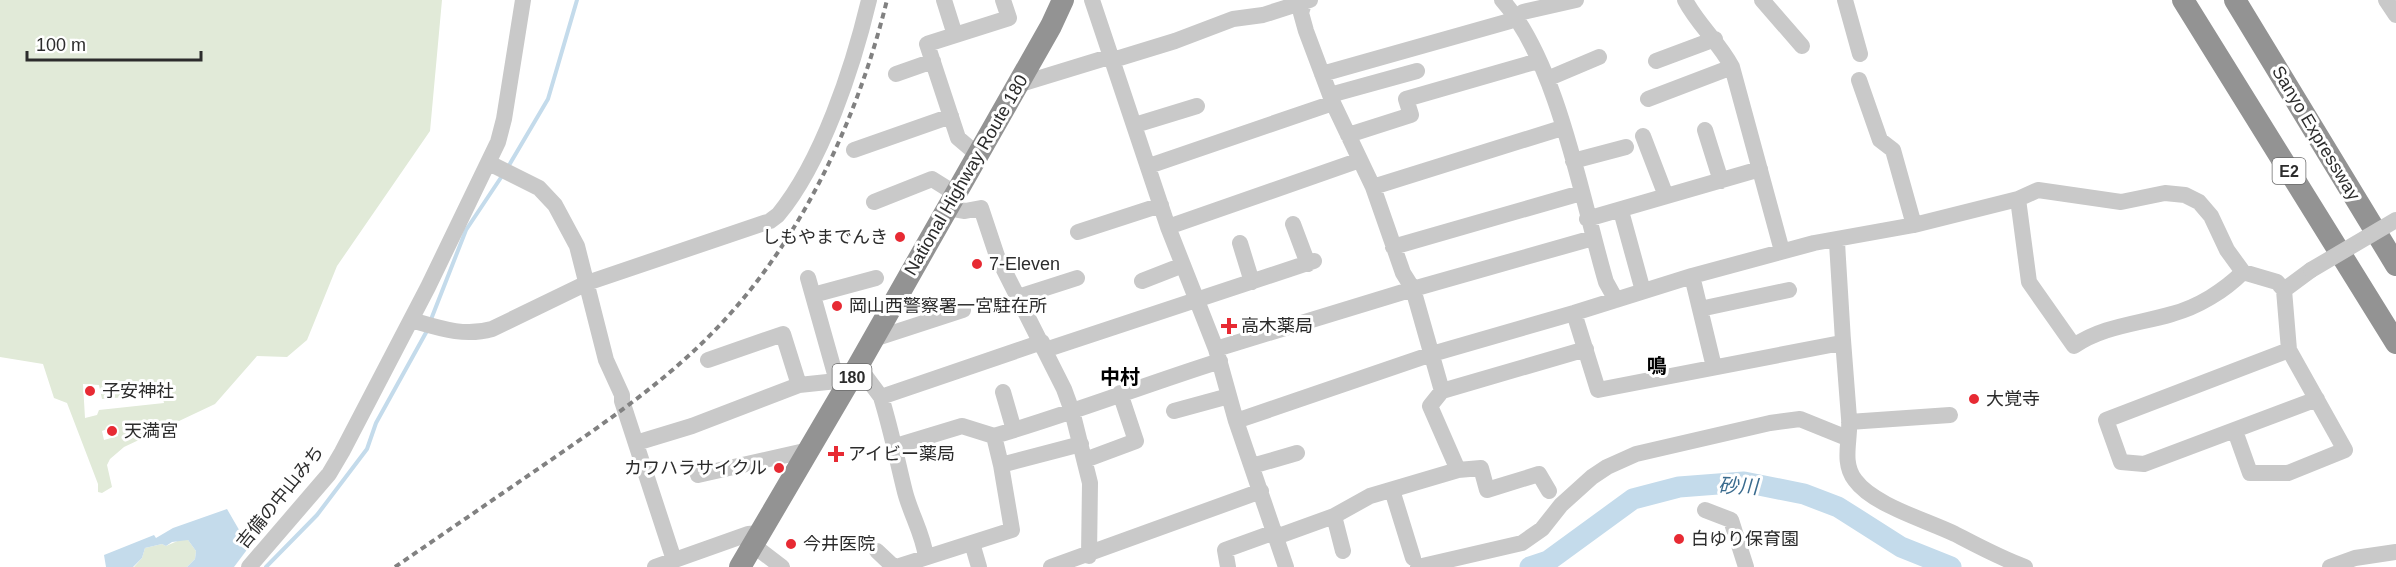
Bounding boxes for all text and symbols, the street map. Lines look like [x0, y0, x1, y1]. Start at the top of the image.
scale bar [27, 24, 201, 62]
text: 100 m [36, 35, 86, 55]
street label: Sanyo Expressway [2268, 62, 2364, 204]
street label: National Highway Route 180 [900, 71, 1032, 279]
road number: E2 [2272, 158, 2306, 184]
place label: しもやまでんき [762, 227, 888, 247]
marker: しもやまでんき [893, 230, 907, 244]
place label: 7-Eleven [989, 254, 1060, 274]
marker: 7-Eleven [970, 257, 984, 271]
place label: 岡山西警察署一宮駐在所 [849, 296, 1047, 316]
marker: 岡山西警察署一宮駐在所 [830, 299, 844, 313]
place label: 高木薬局 [1241, 316, 1313, 336]
marker: 高木薬局 [1222, 319, 1236, 333]
district label: 鳴 [1647, 355, 1667, 377]
road number: 180 [832, 364, 872, 390]
district label: 中村 [1100, 366, 1140, 388]
place label: 子安神社 [102, 381, 174, 401]
marker: 子安神社 [83, 384, 97, 398]
place label: 大覚寺 [1986, 389, 2040, 409]
marker: 大覚寺 [1967, 392, 1981, 406]
place label: 天満宮 [124, 421, 178, 441]
marker: 天満宮 [105, 424, 119, 438]
street label: 吉備の中山みち [233, 442, 327, 552]
place label: アイビー薬局 [848, 444, 955, 464]
marker: アイビー薬局 [829, 447, 843, 461]
place label: カワハラサイクル [624, 458, 767, 478]
marker: カワハラサイクル [772, 461, 786, 475]
water label: 砂川 [1718, 474, 1760, 498]
place label: 白ゆり保育園 [1691, 529, 1799, 549]
marker: 白ゆり保育園 [1672, 532, 1686, 546]
place label: 今井医院 [803, 534, 875, 554]
marker: 今井医院 [784, 537, 798, 551]

